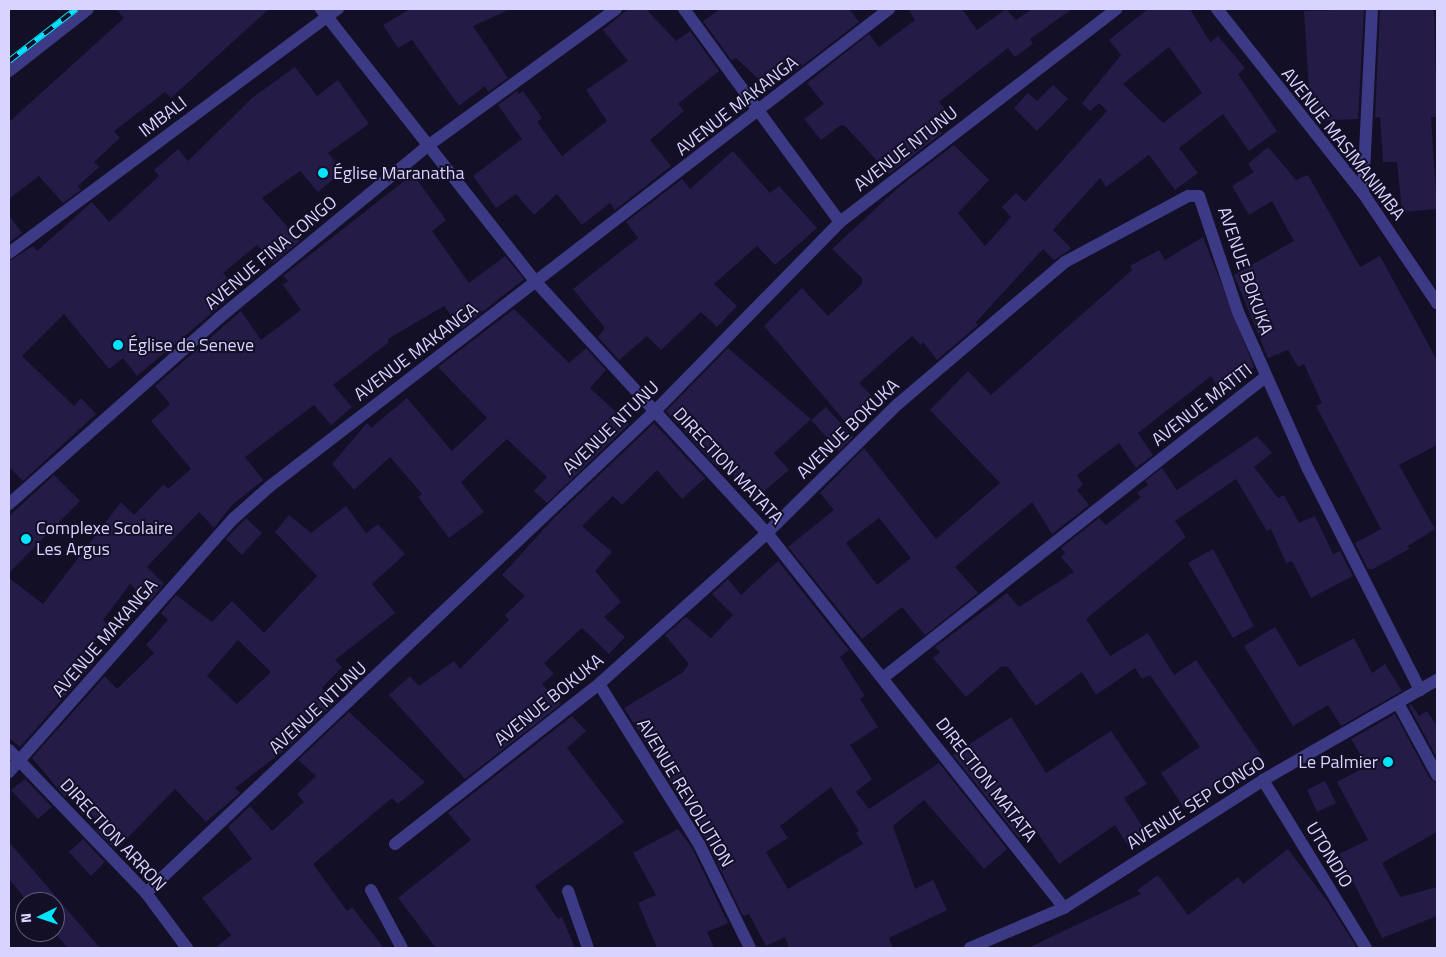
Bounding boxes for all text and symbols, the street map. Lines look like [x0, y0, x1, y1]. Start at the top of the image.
street label: AVENUE MAKANGA [672, 52, 802, 160]
street label: AVENUE MASIMANIMBA [1277, 64, 1409, 224]
street label: IMBALI [135, 92, 191, 142]
street label: AVENUE NTUNU [850, 102, 962, 196]
place label: Église Maranatha [333, 162, 465, 184]
marker: Église Maranatha [317, 167, 329, 179]
street label: AVENUE FINA CONGO [201, 191, 341, 315]
street label: AVENUE BOKUKA [1213, 204, 1277, 338]
street label: AVENUE MAKANGA [350, 299, 482, 405]
place label: Église de Seneve [128, 334, 254, 356]
marker: Église de Seneve [112, 339, 124, 351]
street label: AVENUE MATITI [1148, 359, 1256, 451]
street label: AVENUE BOKUKA [792, 375, 904, 483]
street label: AVENUE NTUNU [558, 377, 664, 479]
street label: DIRECTION MATATA [668, 403, 788, 529]
place label: Complexe Scolaire Les Argus [36, 518, 173, 560]
marker: Complexe Scolaire Les Argus [20, 533, 32, 545]
street label: AVENUE MAKANGA [48, 575, 162, 701]
street label: AVENUE BOKUKA [490, 649, 608, 751]
street label: AVENUE NTUNU [265, 657, 371, 759]
street label: DIRECTION MATATA [931, 714, 1041, 846]
street label: AVENUE REVOLUTION [632, 715, 738, 871]
place label: Le Palmier [1298, 751, 1378, 773]
street label: AVENUE SEP CONGO [1123, 752, 1269, 854]
marker: Le Palmier [1382, 756, 1394, 768]
street label: DIRECTION ARRON [55, 774, 171, 896]
street label: UTONDIO [1301, 818, 1357, 892]
north arrow [15, 892, 65, 942]
text: N [15, 912, 36, 924]

